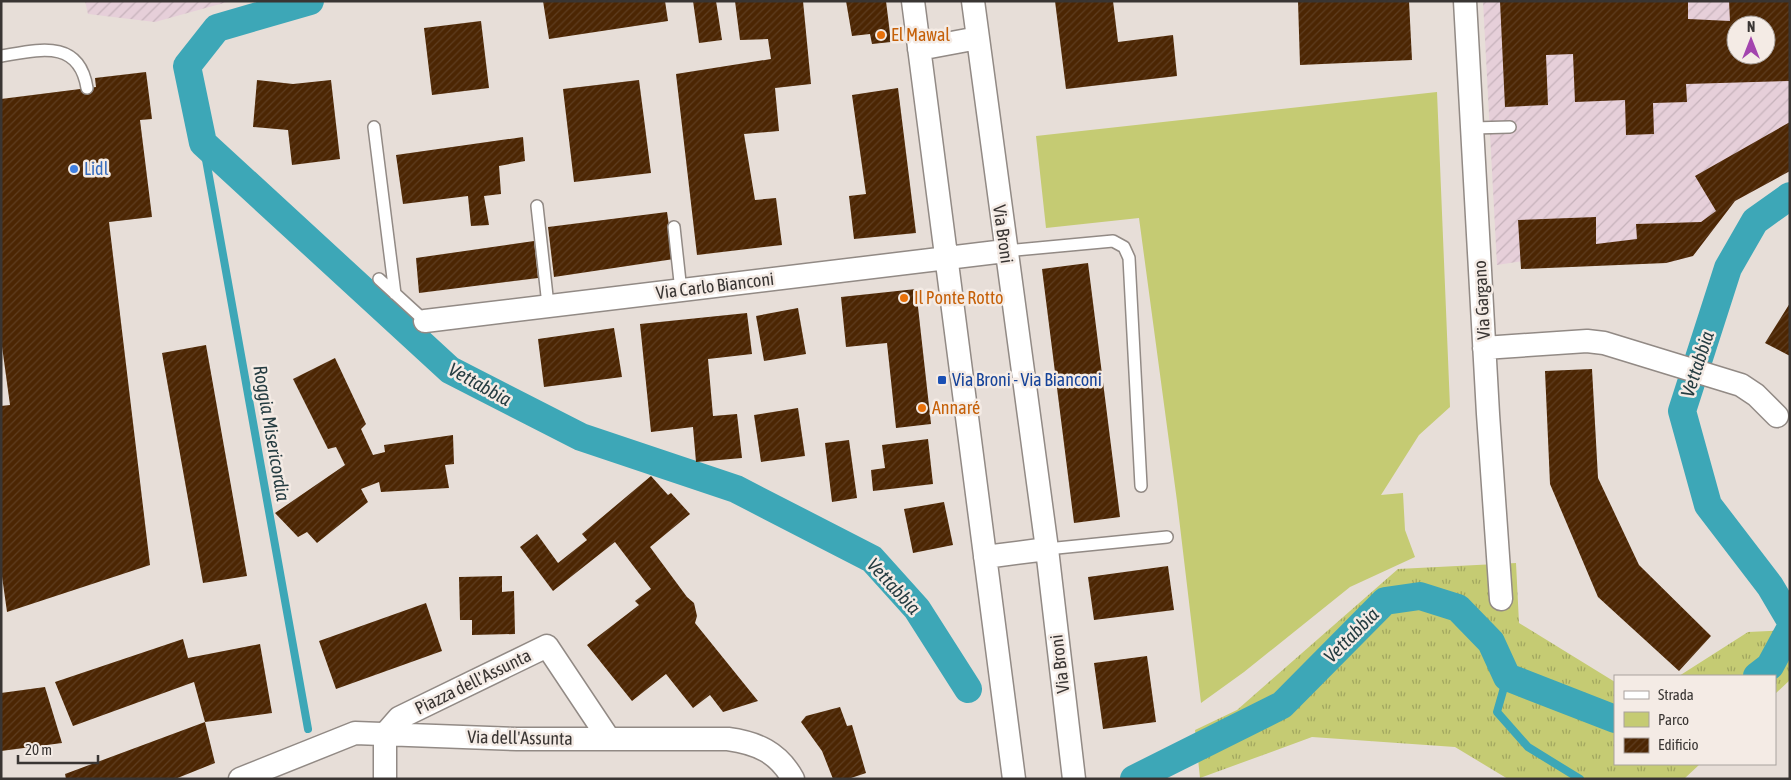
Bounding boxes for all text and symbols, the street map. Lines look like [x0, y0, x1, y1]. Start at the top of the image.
north arrow [1726, 15, 1776, 65]
text: N [1747, 19, 1755, 35]
place label: El Mawal [891, 24, 950, 45]
marker: El Mawal [875, 29, 887, 41]
place label: Lidl [84, 158, 109, 179]
marker: Lidl [68, 163, 80, 175]
street label: Via Broni [989, 203, 1018, 265]
street label: Via Gargano [1469, 260, 1494, 340]
street label: Via Carlo Bianconi [655, 268, 775, 303]
place label: Il Ponte Rotto [914, 287, 1003, 308]
marker: Il Ponte Rotto [898, 292, 910, 304]
water label: Vettabbia [1676, 328, 1718, 400]
water label: Vettabbia [445, 358, 515, 410]
water label: Roggia Misericordia [249, 363, 295, 503]
place label: Via Broni - Via Bianconi [952, 369, 1102, 390]
marker: Via Broni - Via Bianconi [936, 374, 948, 386]
place label: Annaré [932, 397, 980, 418]
marker: Annaré [916, 402, 928, 414]
water label: Vettabbia [863, 554, 925, 619]
water label: Vettabbia [1319, 603, 1383, 667]
street label: Via Broni [1045, 634, 1074, 695]
street label: Piazza dell'Assunta [411, 644, 534, 719]
legend [1614, 675, 1776, 765]
text: Strada [1658, 686, 1694, 703]
text: Parco [1658, 711, 1689, 728]
street label: Via dell'Assunta [467, 726, 573, 749]
scale bar [18, 732, 98, 764]
text: Edificio [1658, 736, 1699, 753]
text: 20 m [25, 741, 52, 758]

